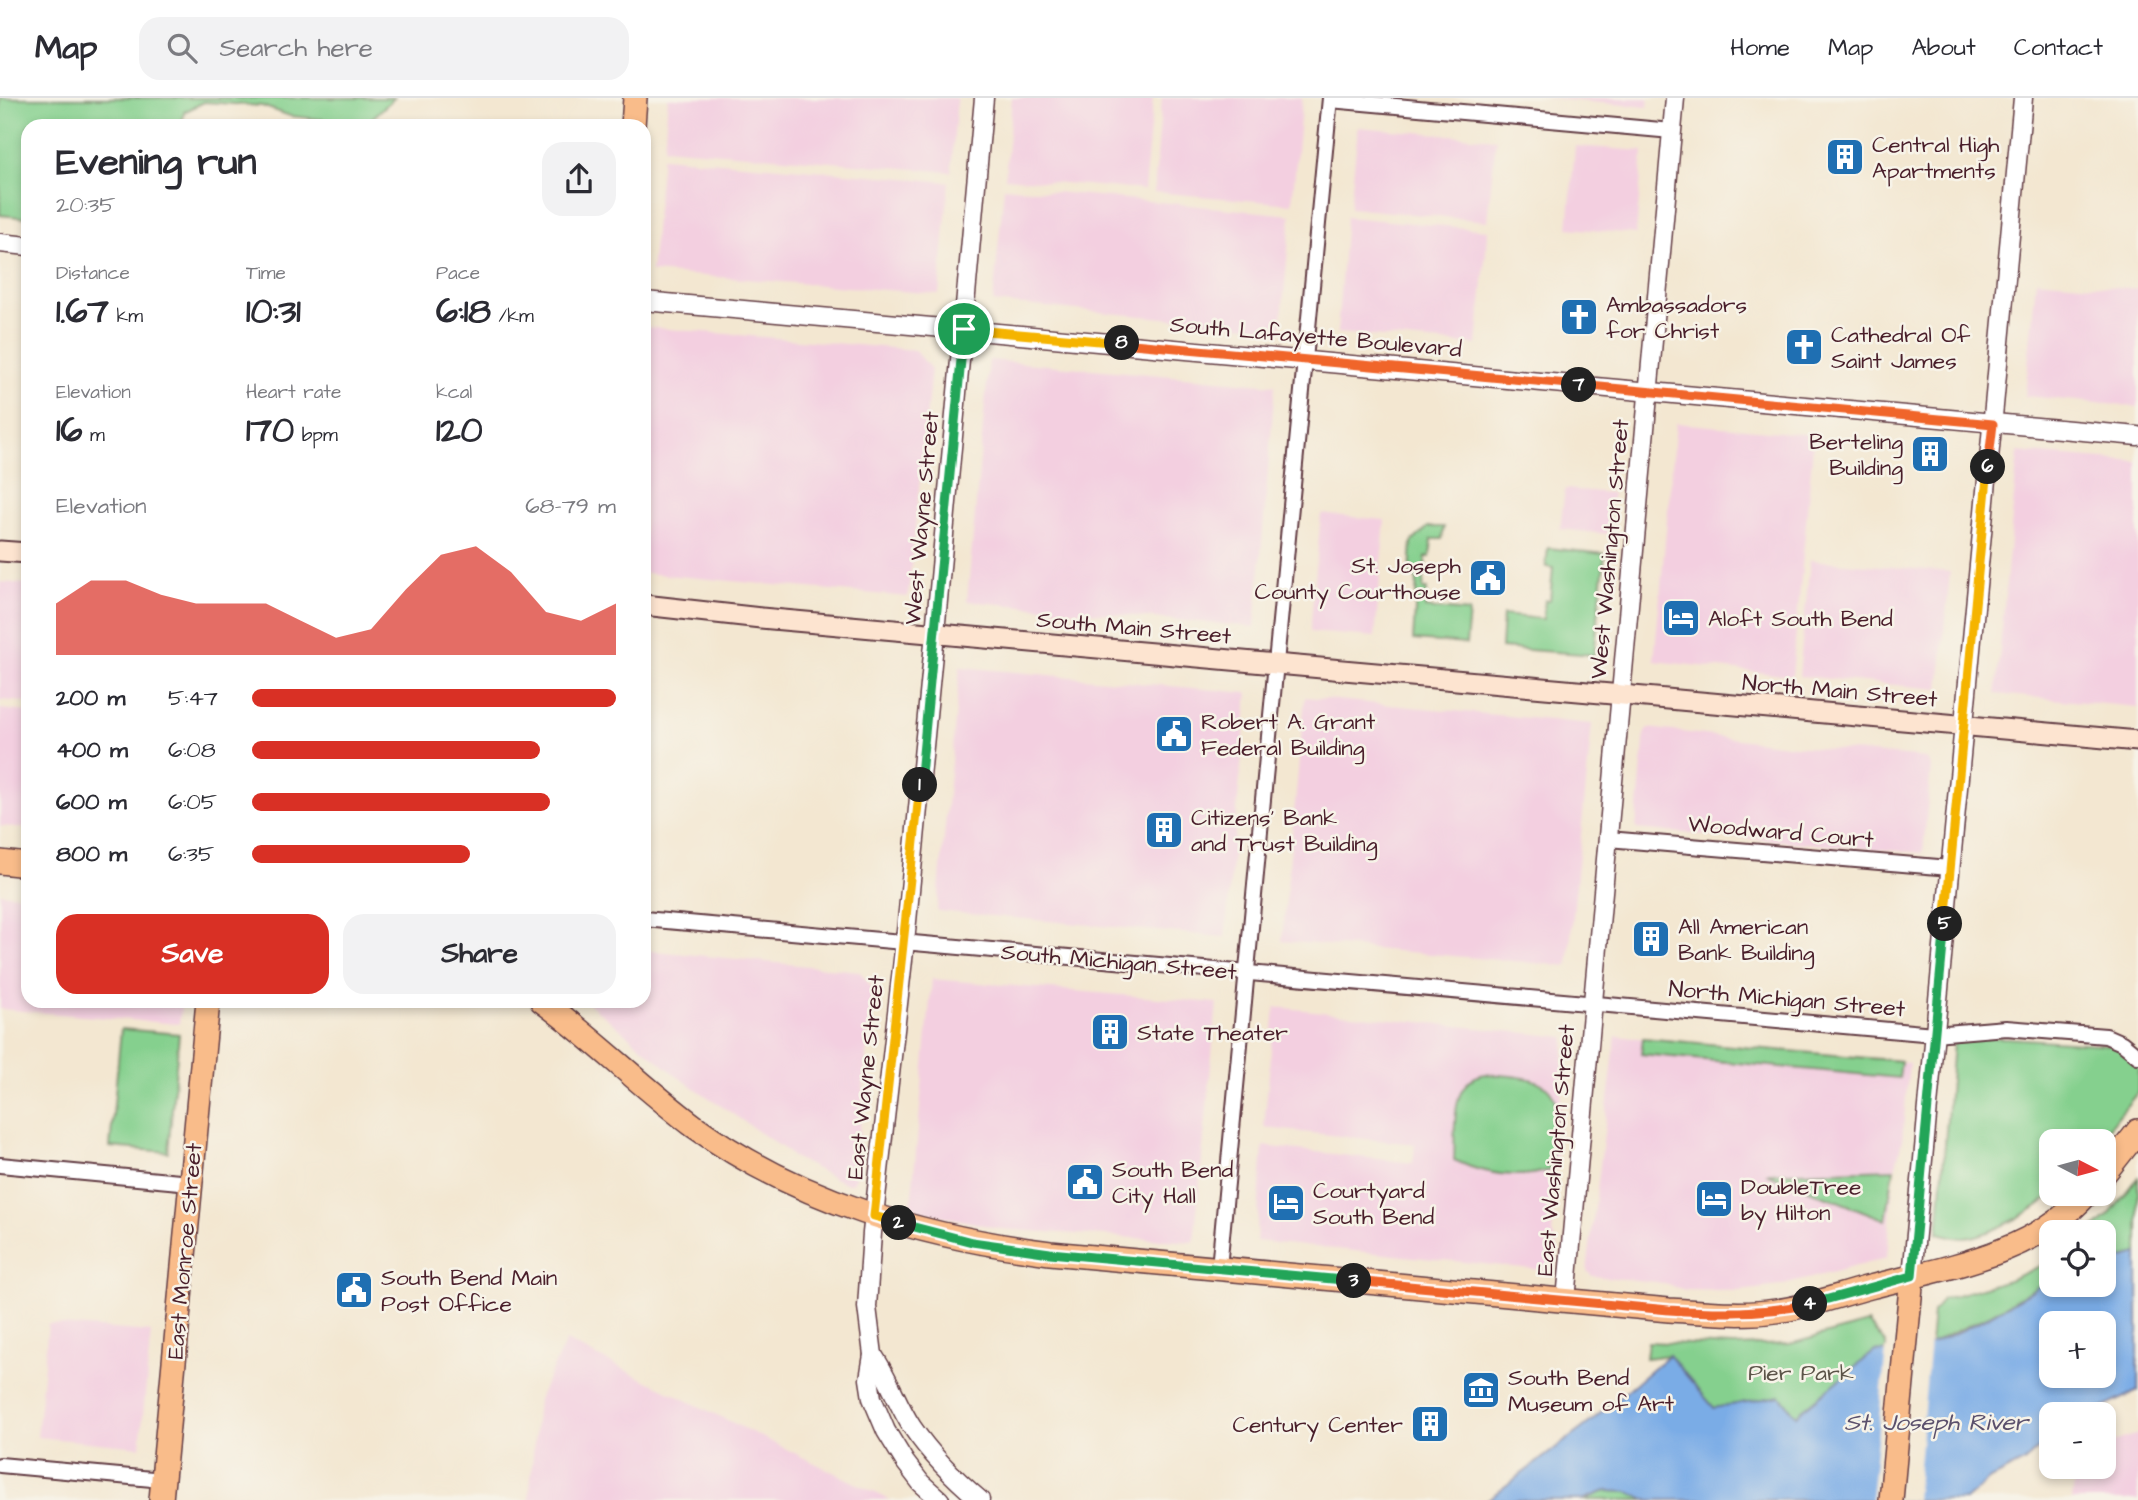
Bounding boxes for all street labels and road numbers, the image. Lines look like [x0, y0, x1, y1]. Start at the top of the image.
street label: South Lafayette Boulevard [1169, 308, 1463, 367]
street label: West Wayne Street [897, 409, 948, 626]
street label: West Washington Street [1583, 417, 1638, 681]
street label: South Main Street [1035, 604, 1233, 653]
street label: North Main Street [1741, 667, 1940, 716]
street label: Woodward Court [1687, 808, 1876, 856]
street label: South Michigan Street [1000, 936, 1239, 989]
street label: East Wayne Street [839, 973, 894, 1181]
street label: North Michigan Street [1667, 973, 1907, 1026]
street label: East Washington Street [1529, 1022, 1584, 1277]
street label: East Monroe Street [160, 1141, 210, 1361]

